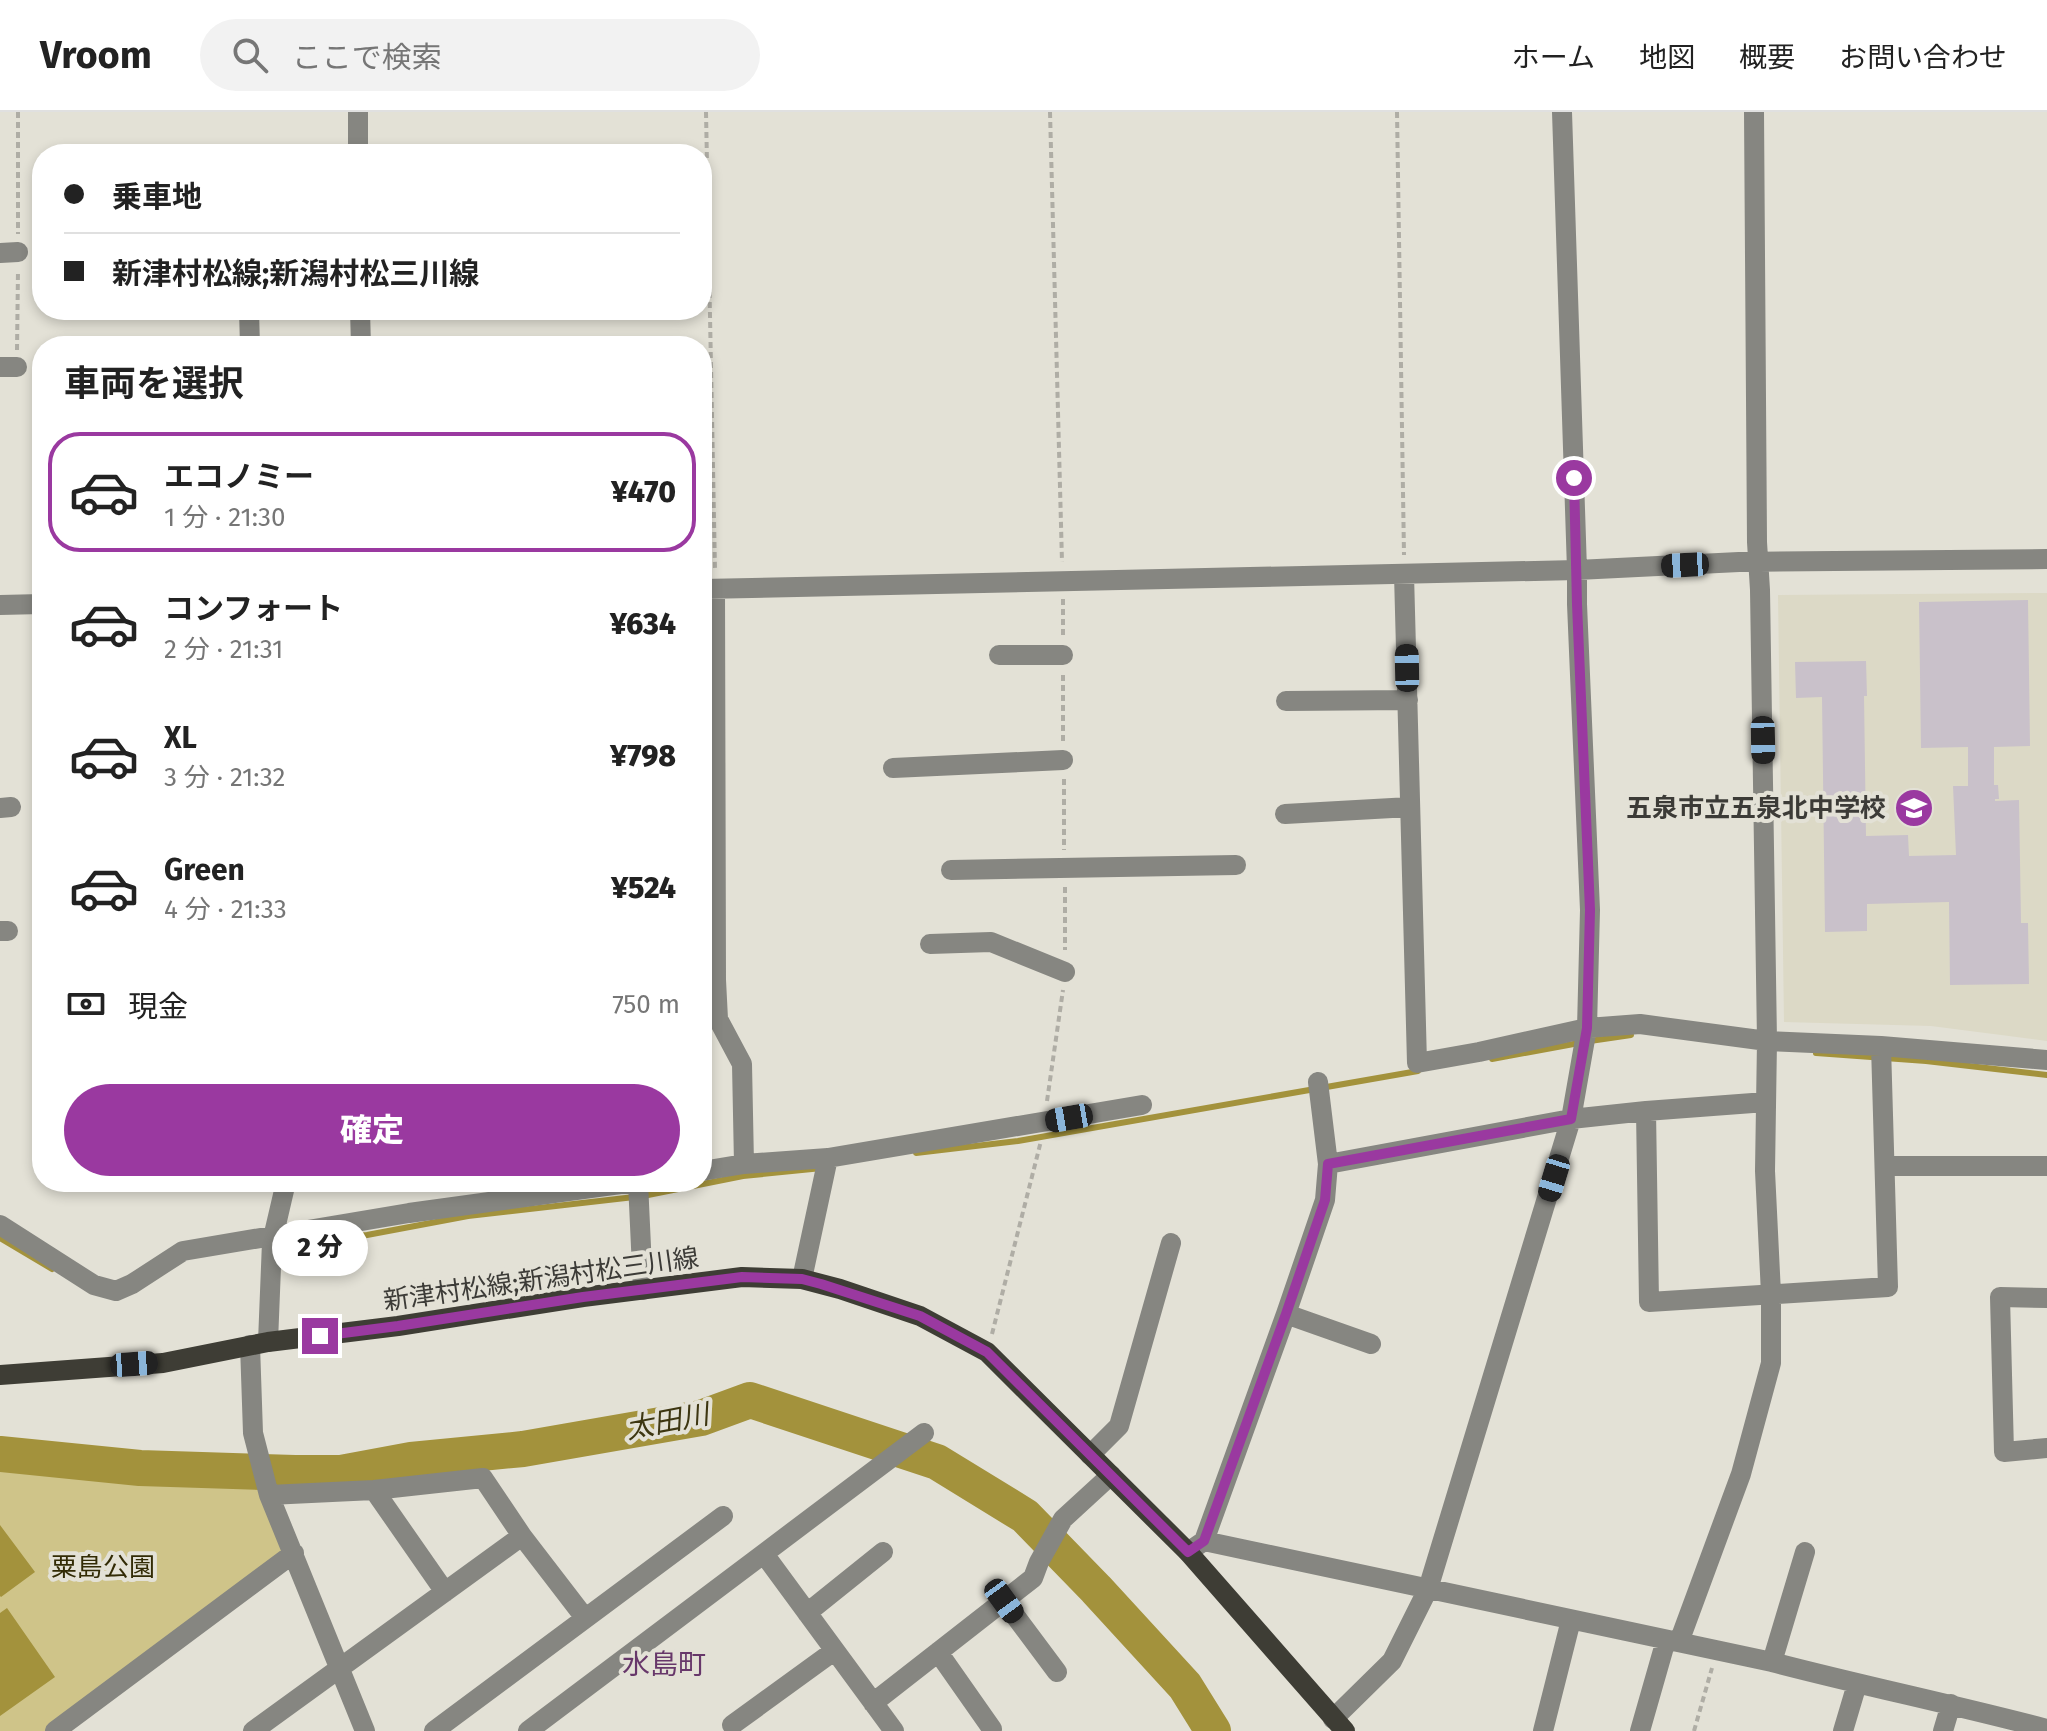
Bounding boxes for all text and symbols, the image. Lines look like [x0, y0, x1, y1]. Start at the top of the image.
search box [200, 19, 760, 91]
text: Vroom [40, 32, 152, 78]
icon: search [228, 33, 272, 77]
text: ここで検索 [292, 40, 442, 76]
text: ホーム [1512, 41, 1595, 74]
text: 地図 [1639, 41, 1695, 74]
text: 概要 [1739, 41, 1795, 74]
text: お問い合わせ [1839, 41, 2007, 74]
text: 乗車地 [112, 179, 202, 215]
text: 新津村松線;新潟村松三川線 [112, 256, 479, 292]
text: 車両を選択 [64, 362, 244, 406]
icon: car [68, 456, 140, 528]
text: エコノミー [164, 459, 314, 495]
route start [1556, 460, 1592, 496]
text: ¥470 [611, 474, 676, 510]
text: 1 分 · 21:30 [164, 502, 286, 533]
car [1660, 552, 1710, 578]
icon: car [68, 588, 140, 660]
text: コンフォート [164, 591, 343, 627]
text: ¥634 [610, 606, 676, 642]
text: 2 分 · 21:31 [164, 634, 283, 665]
car [1395, 644, 1419, 692]
car [1751, 716, 1775, 764]
icon: car [68, 720, 140, 792]
text: XL [164, 720, 197, 756]
text: ¥798 [610, 738, 676, 774]
text: 3 分 · 21:32 [164, 762, 285, 793]
school or university icon: 五泉市立五泉北中学校 [1893, 787, 1935, 829]
place label: 五泉市立五泉北中学校 [1626, 793, 1886, 824]
icon: car [68, 852, 140, 924]
text: Green [164, 852, 245, 888]
text: ¥524 [611, 870, 676, 906]
text: 4 分 · 21:33 [164, 894, 287, 925]
icon: cash [64, 982, 108, 1026]
text: 現金 [128, 989, 188, 1025]
text: 750 m [612, 989, 680, 1020]
button: 確定 [64, 1084, 680, 1176]
car [1043, 1102, 1095, 1134]
car [1536, 1152, 1572, 1204]
callout: 2 分 [272, 1220, 368, 1276]
text: 2 分 [297, 1232, 343, 1263]
street label: 新津村松線;新潟村松三川線 [381, 1242, 701, 1317]
route end [302, 1318, 338, 1354]
car [109, 1350, 159, 1378]
water label: 太田川 [623, 1397, 714, 1446]
park label: 粟島公園 [51, 1552, 155, 1583]
car [980, 1575, 1028, 1627]
district label: 水島町 [622, 1648, 706, 1681]

